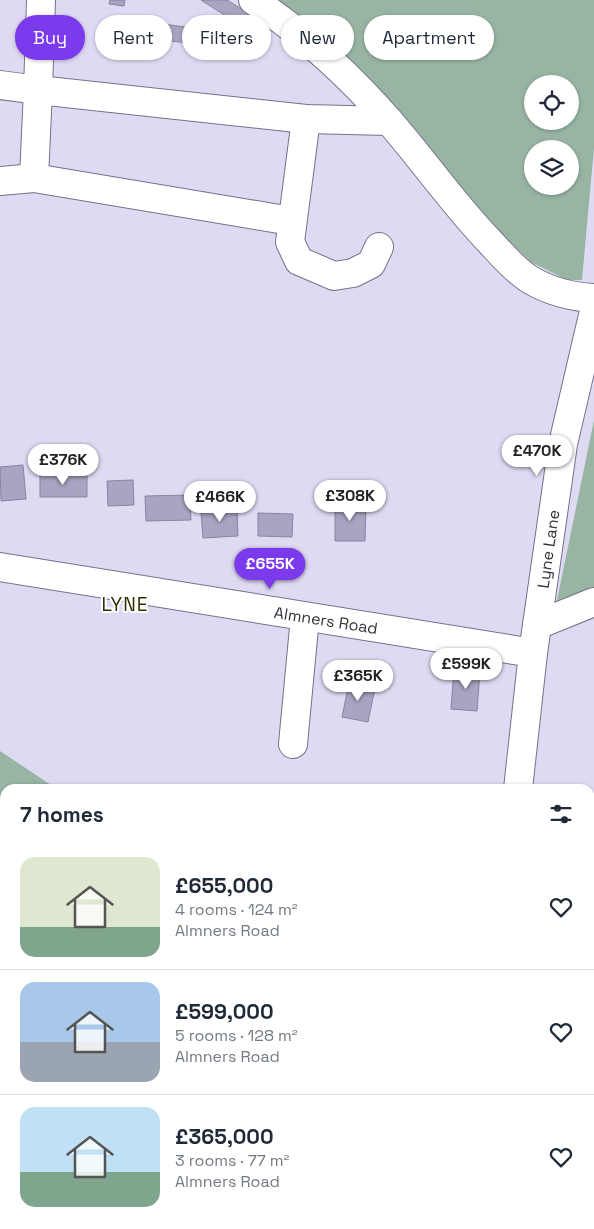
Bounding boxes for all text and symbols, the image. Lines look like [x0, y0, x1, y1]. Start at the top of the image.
chip: Buy [15, 15, 85, 60]
chip: Rent [95, 15, 172, 60]
chip: Filters [182, 15, 271, 60]
chip: New [281, 15, 354, 60]
chip: Apartment [364, 15, 494, 60]
map controls [524, 75, 579, 195]
button: locate [524, 75, 579, 130]
button: layers [524, 140, 579, 195]
pin: £470K [502, 434, 572, 477]
text: £470K [513, 440, 561, 461]
pin: £376K [28, 444, 98, 486]
text: £376K [39, 449, 87, 470]
pin: £466K [185, 480, 255, 523]
pin: £308K [315, 480, 385, 522]
text: £308K [325, 485, 375, 506]
text: £466K [195, 486, 245, 507]
street label: Lyne Lane [533, 508, 564, 590]
pin: £655K [235, 548, 305, 590]
text: £655K [245, 553, 295, 574]
district label: LYNE [102, 592, 148, 617]
street label: Almners Road [273, 602, 379, 639]
pin: £599K [431, 648, 501, 690]
text: £599K [441, 653, 491, 674]
pin: £365K [323, 660, 393, 702]
text: £365K [333, 665, 383, 686]
icon: filters [547, 800, 575, 828]
text: 7 homes [20, 801, 104, 828]
text: £655,000 [175, 872, 273, 899]
icon: home [60, 877, 120, 937]
icon: heart [547, 893, 575, 921]
text: 4 rooms · 124 m² [175, 899, 298, 920]
text: Almners Road [175, 920, 280, 941]
text: £599,000 [175, 998, 274, 1025]
icon: home [60, 1002, 120, 1062]
icon: heart [547, 1018, 575, 1046]
text: 5 rooms · 128 m² [175, 1025, 298, 1046]
text: Almners Road [175, 1046, 280, 1067]
text: £365,000 [175, 1123, 274, 1150]
icon: home [60, 1127, 120, 1187]
icon: heart [547, 1143, 575, 1171]
text: 3 rooms · 77 m² [175, 1150, 289, 1171]
text: Almners Road [175, 1171, 280, 1192]

